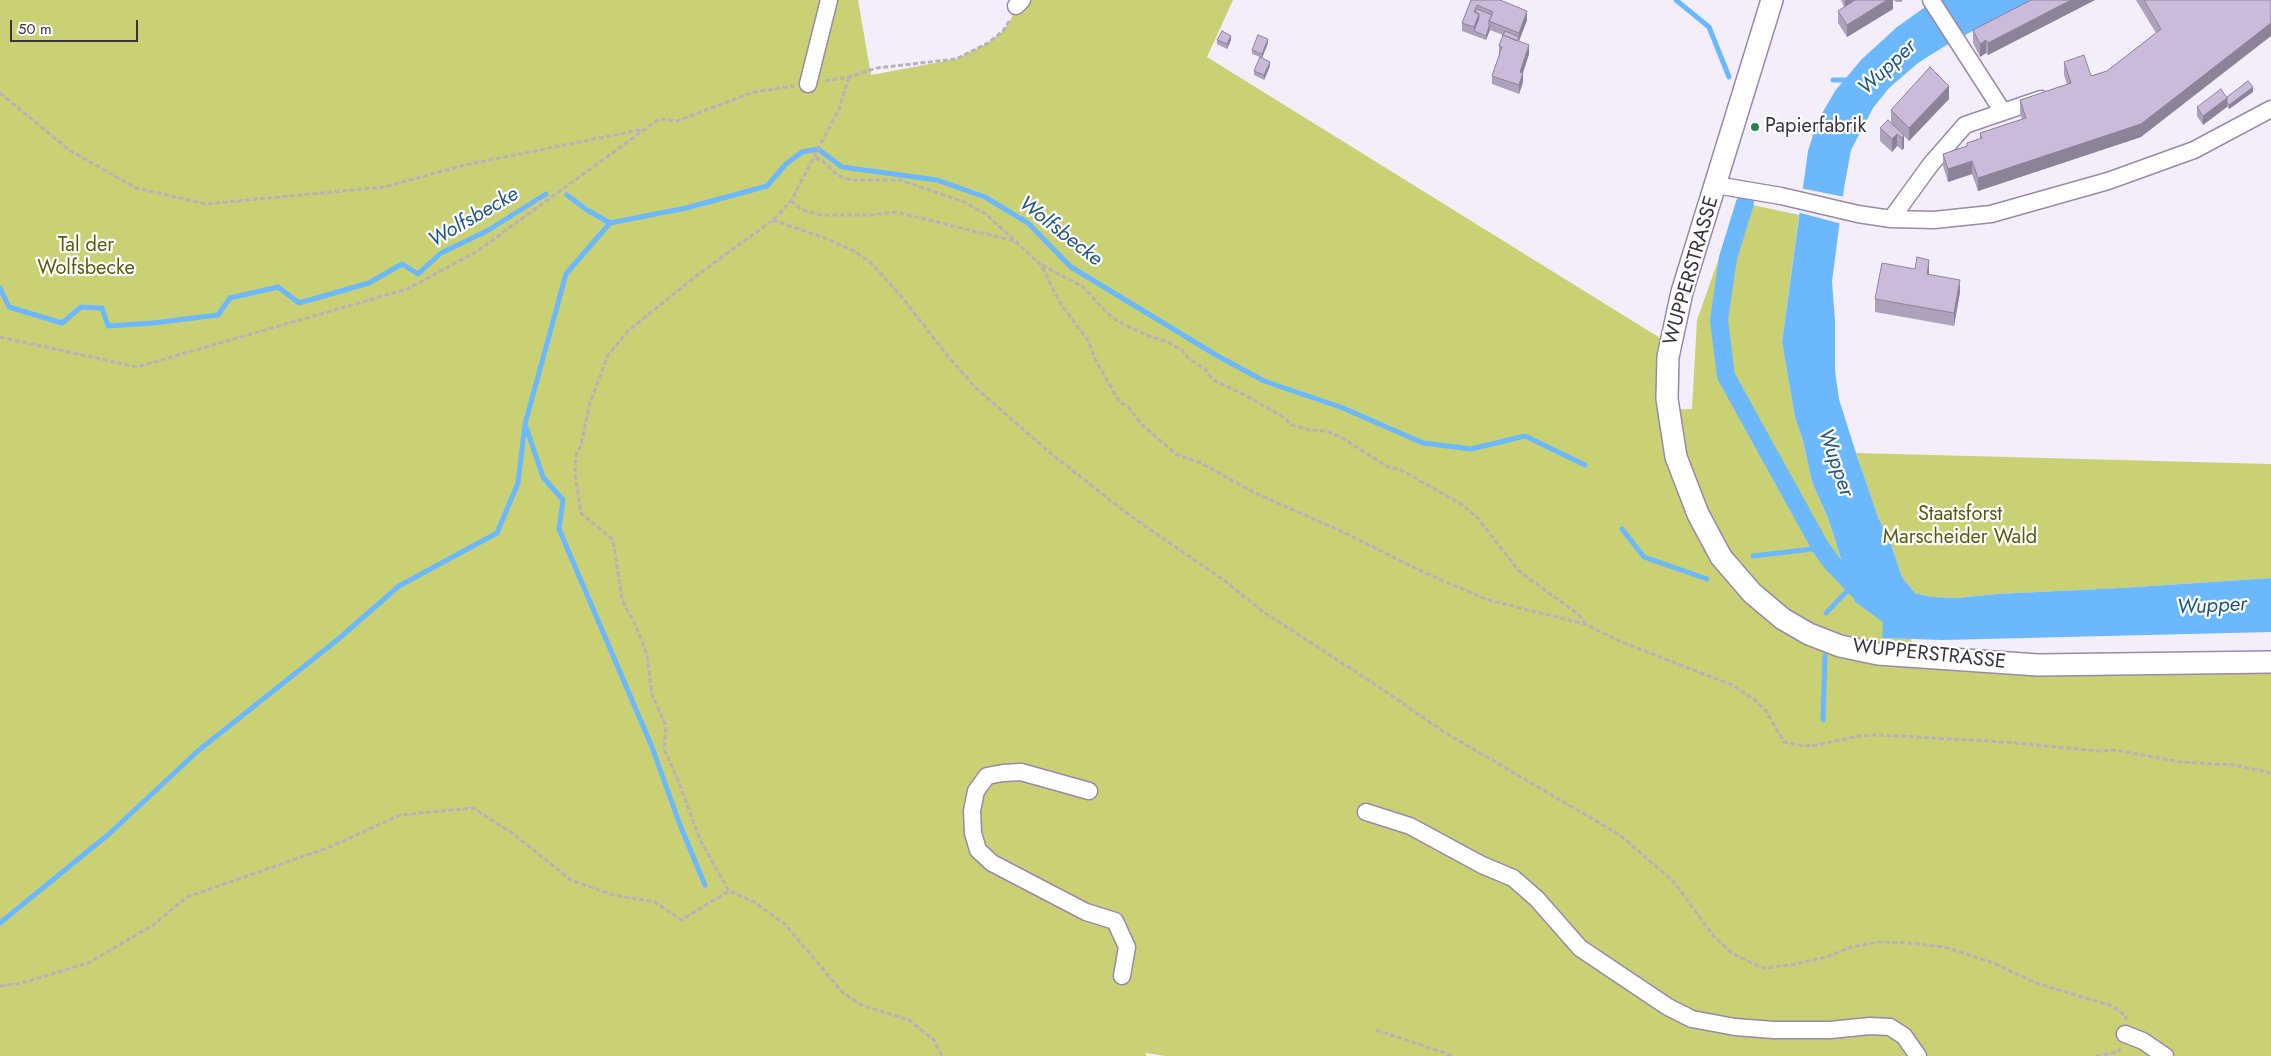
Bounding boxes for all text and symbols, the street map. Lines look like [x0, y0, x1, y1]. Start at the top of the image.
scale bar [12, 10, 140, 42]
text: 50 m [18, 18, 52, 40]
water label: Wupper [1854, 35, 1922, 101]
place label: Papierfabrik [1765, 115, 1866, 139]
marker: Papierfabrik [1749, 121, 1761, 133]
water label: Wolfsbecke [425, 182, 523, 254]
water label: Wolfsbecke [1013, 191, 1107, 273]
street label: WUPPERSTRASSE [1659, 194, 1725, 348]
park label: Tal der Wolfsbecke [37, 234, 135, 281]
water label: Wupper [1812, 426, 1858, 500]
park label: Staatsforst Marscheider Wald [1883, 503, 2037, 550]
water label: Wupper [2176, 593, 2248, 621]
street label: WUPPERSTRASSE [1851, 635, 2007, 675]

